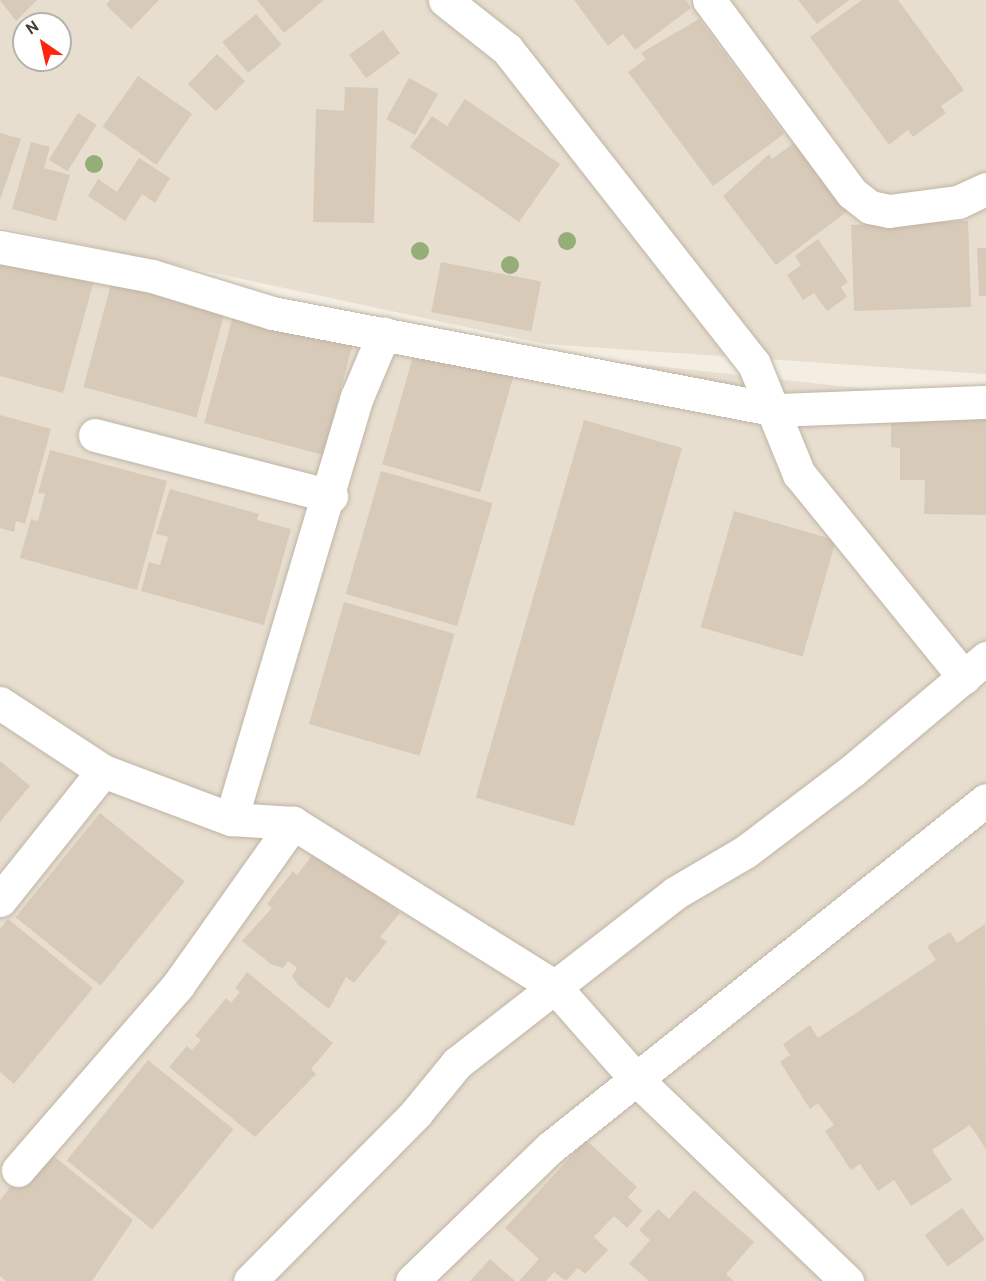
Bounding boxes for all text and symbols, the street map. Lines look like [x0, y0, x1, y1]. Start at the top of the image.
north arrow [12, 12, 72, 72]
text: N [23, 17, 43, 40]

